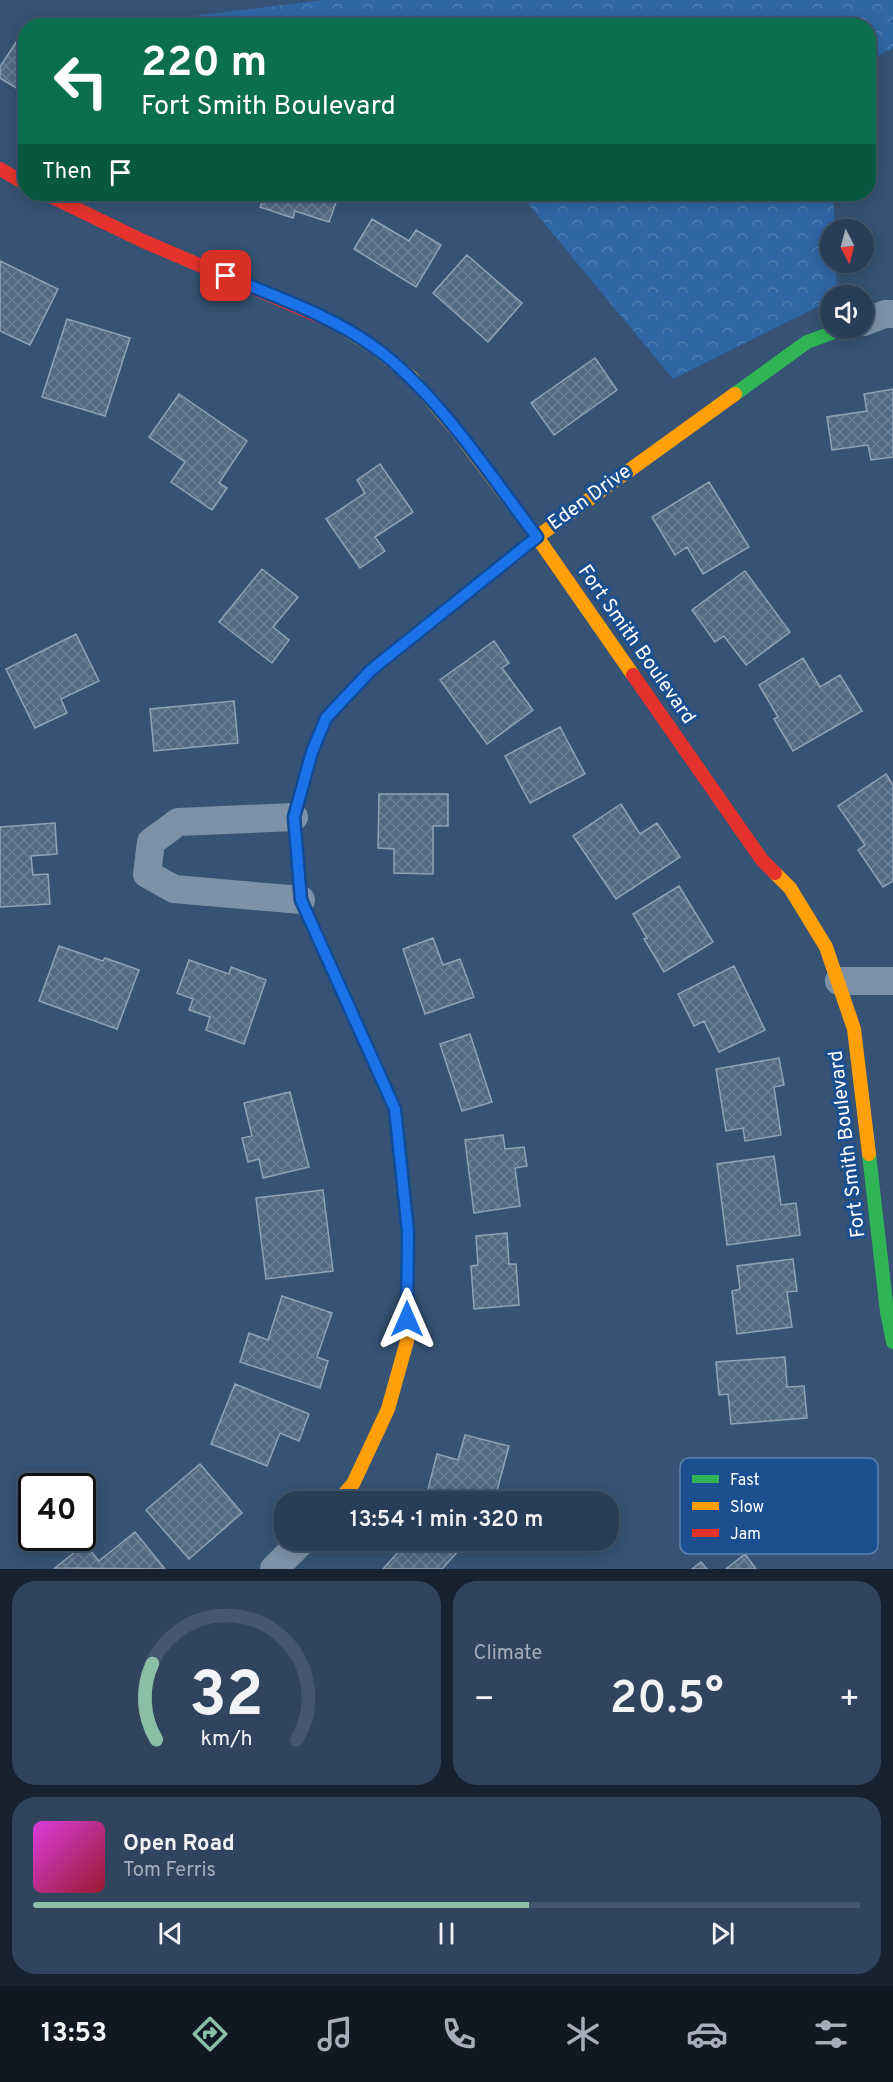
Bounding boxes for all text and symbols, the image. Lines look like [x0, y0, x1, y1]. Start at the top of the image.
text: 220 m [141, 38, 267, 91]
icon: left [42, 42, 120, 120]
text: Fort Smith Boulevard [141, 90, 396, 124]
icon: arrive [104, 156, 137, 189]
text: Then [42, 159, 92, 186]
north arrow [820, 219, 874, 273]
map controls [820, 219, 874, 339]
pin [200, 250, 251, 301]
icon: arrive [209, 259, 242, 292]
button: sound [820, 285, 874, 339]
street label: Eden Drive [543, 459, 637, 537]
street label: Fort Smith Boulevard [571, 560, 701, 730]
street label: Fort Smith Boulevard [824, 1049, 872, 1239]
position arrow [375, 1287, 439, 1351]
legend [680, 1458, 878, 1554]
text: Fast [730, 1471, 760, 1491]
speed limit sign: 40 [18, 1473, 96, 1551]
text: Slow [730, 1498, 764, 1518]
text: 13:54 · 1 min · 320 m [350, 1507, 543, 1534]
text: Jam [730, 1525, 761, 1545]
text: Climate [474, 1641, 542, 1667]
text: 32 [189, 1659, 263, 1738]
text: 20.5° [610, 1672, 724, 1729]
text: − [474, 1680, 495, 1722]
text: + [839, 1680, 860, 1722]
text: km/h [200, 1726, 252, 1753]
text: Open Road [123, 1831, 235, 1858]
text: Tom Ferris [123, 1858, 216, 1884]
icon: previous [154, 1917, 187, 1950]
icon: pause [430, 1917, 463, 1950]
icon: next [706, 1917, 739, 1950]
icon: directions [189, 2013, 231, 2055]
icon: music [314, 2013, 356, 2055]
icon: phone [438, 2013, 480, 2055]
icon: climate [562, 2013, 604, 2055]
icon: car [686, 2013, 728, 2055]
icon: filters [810, 2013, 852, 2055]
text: 13:53 [41, 2017, 107, 2051]

